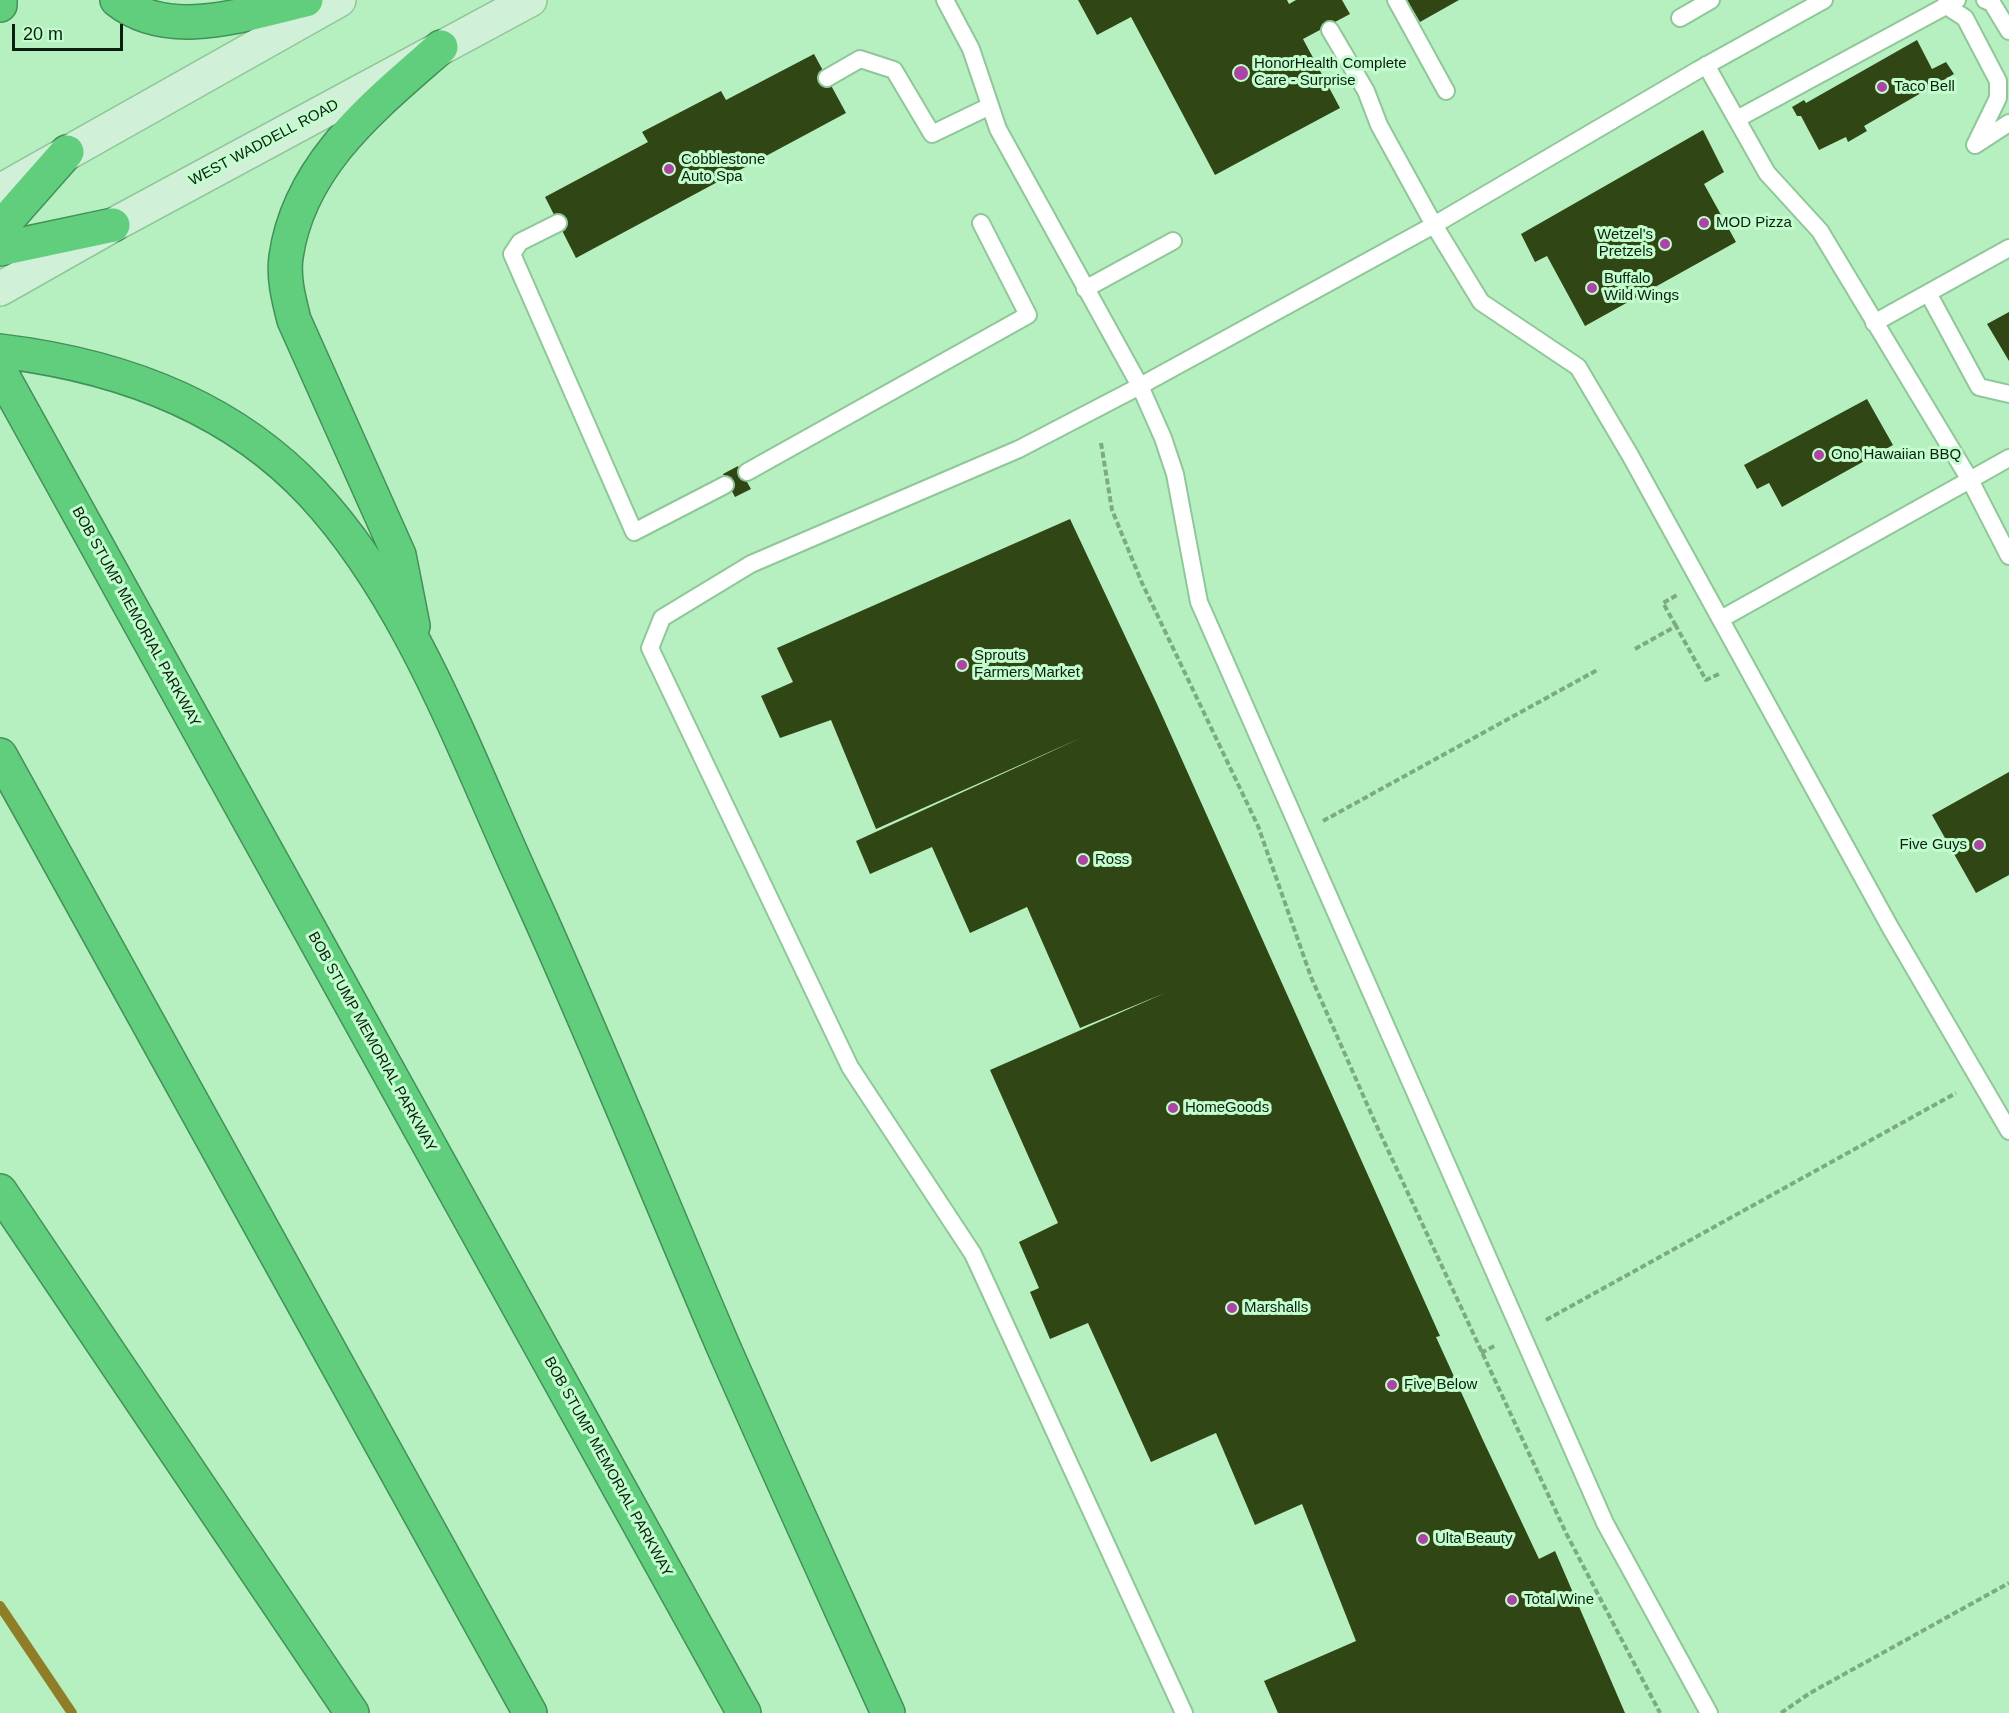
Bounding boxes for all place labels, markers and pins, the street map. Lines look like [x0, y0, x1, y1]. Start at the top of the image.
place label: HonorHealth Complete Care - Surprise [1254, 55, 1407, 90]
marker: HonorHealth Complete Care - Surprise [1232, 64, 1250, 82]
place label: Taco Bell [1894, 78, 1955, 96]
marker: Taco Bell [1875, 80, 1889, 94]
place label: Cobblestone Auto Spa [681, 151, 765, 186]
marker: Cobblestone Auto Spa [662, 162, 676, 176]
place label: MOD Pizza [1716, 214, 1792, 232]
marker: MOD Pizza [1697, 216, 1711, 230]
place label: Wetzel's Pretzels [1597, 226, 1653, 261]
marker: Wetzel's Pretzels [1658, 237, 1672, 251]
place label: Buffalo Wild Wings [1604, 270, 1679, 305]
marker: Buffalo Wild Wings [1585, 281, 1599, 295]
place label: Ono Hawaiian BBQ [1831, 446, 1961, 464]
marker: Ono Hawaiian BBQ [1812, 448, 1826, 462]
place label: Sprouts Farmers Market [974, 647, 1080, 682]
marker: Sprouts Farmers Market [955, 658, 969, 672]
place label: Five Guys [1899, 836, 1967, 854]
marker: Five Guys [1972, 838, 1986, 852]
place label: Ross [1095, 851, 1129, 869]
marker: Ross [1076, 853, 1090, 867]
place label: HomeGoods [1185, 1099, 1269, 1117]
marker: HomeGoods [1166, 1101, 1180, 1115]
place label: Marshalls [1244, 1299, 1308, 1317]
marker: Marshalls [1225, 1301, 1239, 1315]
place label: Five Below [1404, 1376, 1477, 1394]
marker: Five Below [1385, 1378, 1399, 1392]
place label: Ulta Beauty [1435, 1530, 1513, 1548]
marker: Ulta Beauty [1416, 1532, 1430, 1546]
place label: Total Wine [1524, 1591, 1594, 1609]
marker: Total Wine [1505, 1593, 1519, 1607]

